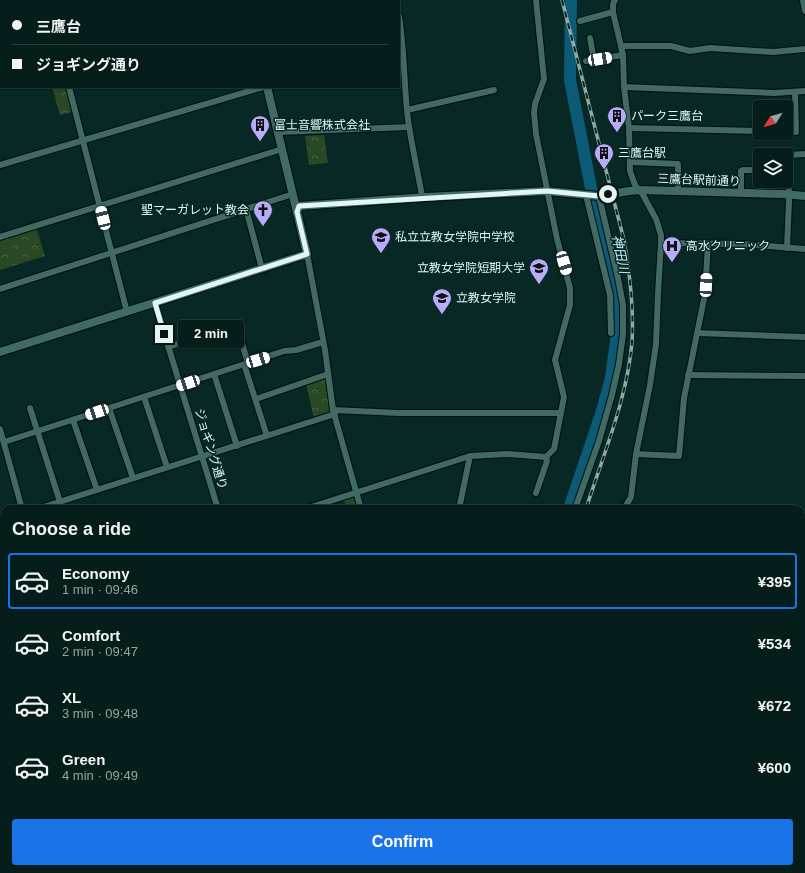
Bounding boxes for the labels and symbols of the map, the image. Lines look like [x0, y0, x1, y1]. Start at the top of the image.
car [587, 51, 613, 67]
north arrow [753, 100, 793, 140]
building icon: パーク三鷹台 [606, 105, 628, 133]
place label: パーク三鷹台 [631, 109, 703, 123]
building icon: 富士音響株式会社 [249, 114, 271, 142]
place label: 富士音響株式会社 [274, 118, 370, 132]
building icon: 三鷹台駅 [593, 142, 615, 170]
place label: 三鷹台駅 [618, 146, 666, 160]
street label: 三鷹台駅前通り [657, 172, 741, 188]
route start [599, 185, 617, 203]
church icon: 聖マーガレット教会 [252, 199, 274, 227]
place label: 聖マーガレット教会 [141, 203, 249, 217]
car [94, 205, 112, 231]
school or university icon: 私立立教女学院中学校 [370, 226, 392, 254]
place label: 私立立教女学院中学校 [395, 230, 515, 244]
water label: 神田川 [609, 233, 632, 277]
hospital icon: 高水クリニック [661, 235, 683, 263]
place label: 高水クリニック [686, 239, 770, 253]
car [555, 250, 573, 276]
school or university icon: 立教女学院短期大学 [528, 257, 550, 285]
place label: 立教女学院短期大学 [417, 261, 525, 275]
car [699, 273, 713, 297]
school or university icon: 立教女学院 [431, 287, 453, 315]
place label: 立教女学院 [456, 291, 516, 305]
callout: 2 min [178, 320, 244, 348]
route end [155, 325, 173, 343]
car [245, 351, 271, 369]
car [175, 374, 201, 392]
car [84, 403, 110, 421]
street label: ジョギング通り [192, 407, 230, 491]

